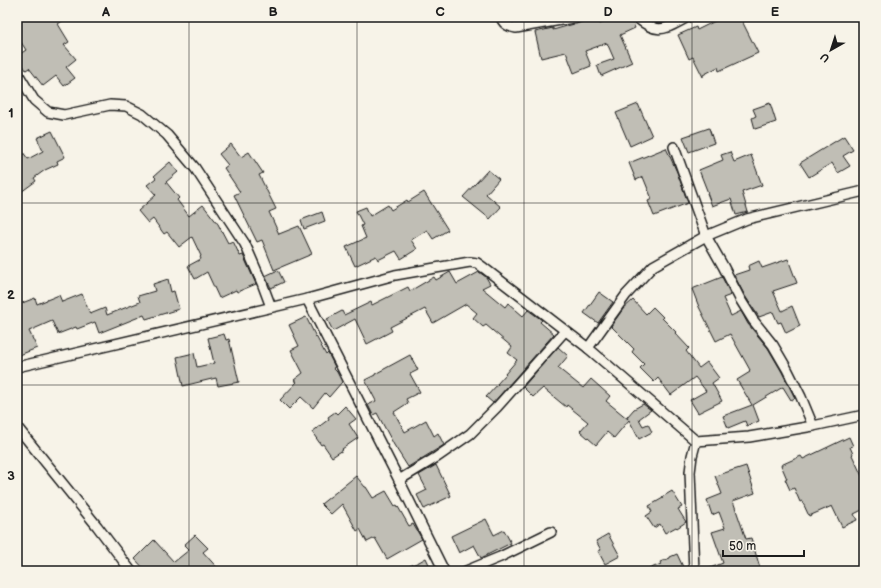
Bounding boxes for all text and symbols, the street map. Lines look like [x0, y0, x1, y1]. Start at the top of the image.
text: A [101, 4, 110, 20]
text: B [268, 4, 278, 20]
text: C [435, 4, 445, 20]
text: D [603, 4, 613, 20]
text: E [771, 4, 780, 20]
north arrow [811, 30, 851, 70]
text: U [818, 50, 832, 65]
text: 1 [8, 105, 14, 121]
text: 2 [7, 287, 15, 303]
text: 3 [7, 468, 15, 484]
scale bar [723, 532, 804, 558]
text: 50 m [729, 539, 756, 554]

